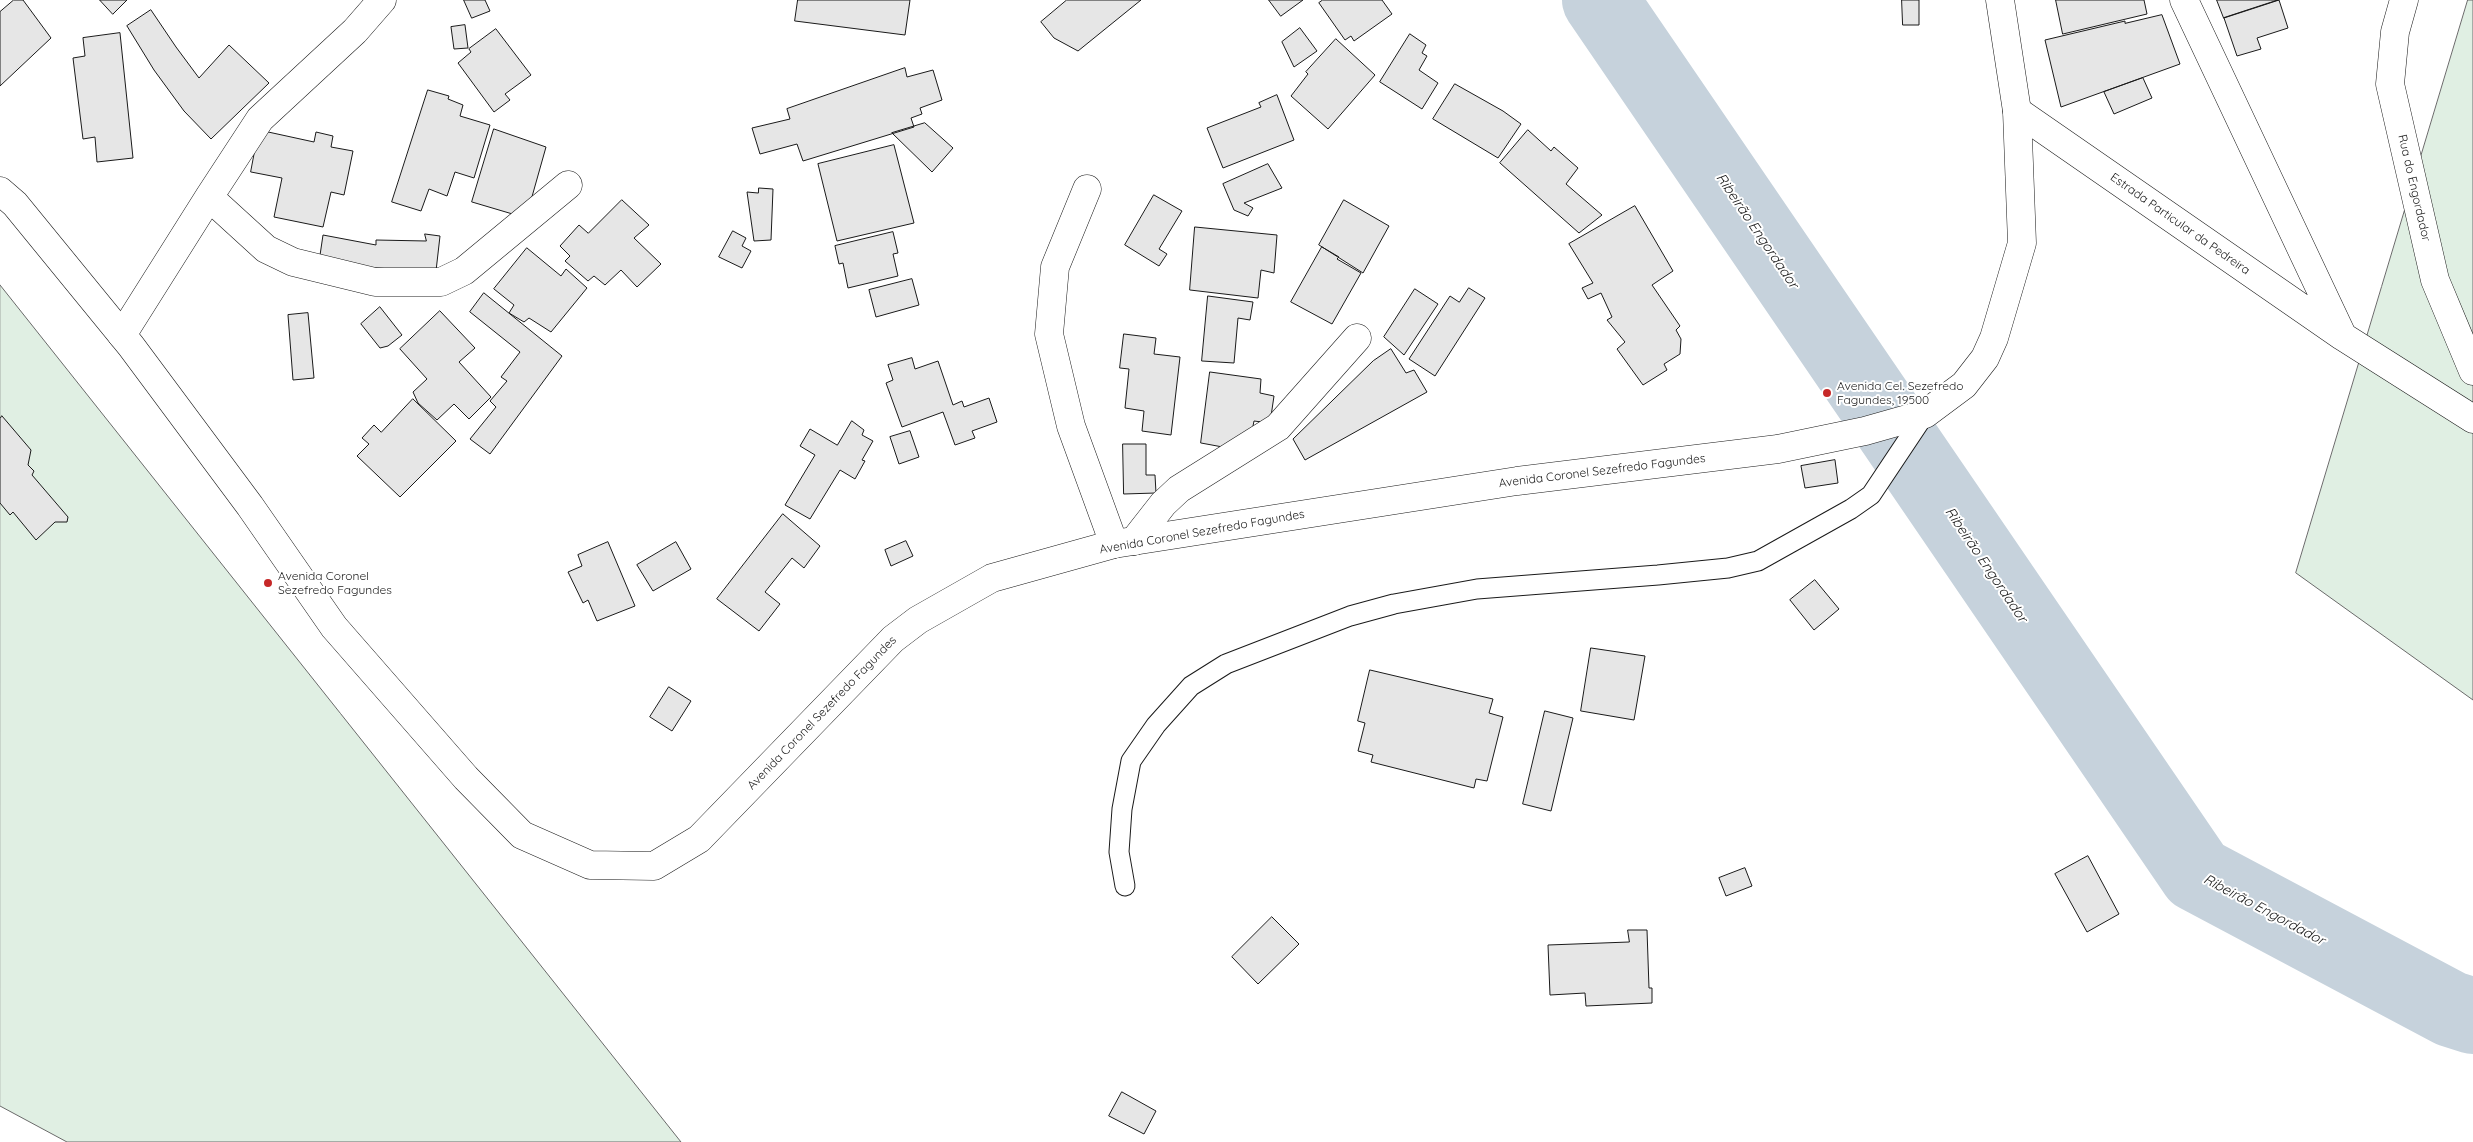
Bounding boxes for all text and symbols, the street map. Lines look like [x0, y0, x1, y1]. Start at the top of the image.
street label: Rua do Engordador [2395, 133, 2433, 243]
water label: Ribeirão Engordador [1712, 170, 1802, 292]
street label: Estrada Particular da Pedreira [2107, 170, 2253, 278]
place label: Avenida Cel. Sezefredo Fagundes, 19500 [1837, 379, 1964, 407]
marker: Avenida Cel. Sezefredo Fagundes, 19500 [1821, 387, 1833, 399]
street label: Avenida Coronel Sezefredo Fagundes [1498, 451, 1706, 491]
water label: Ribeirão Engordador [1941, 504, 2031, 626]
street label: Avenida Coronel Sezefredo Fagundes [1098, 507, 1306, 557]
place label: Avenida Coronel Sezefredo Fagundes [278, 569, 392, 597]
marker: Avenida Coronel Sezefredo Fagundes [262, 577, 274, 589]
street label: Avenida Coronel Sezefredo Fagundes [745, 633, 899, 793]
water label: Ribeirão Engordador [2200, 871, 2328, 949]

